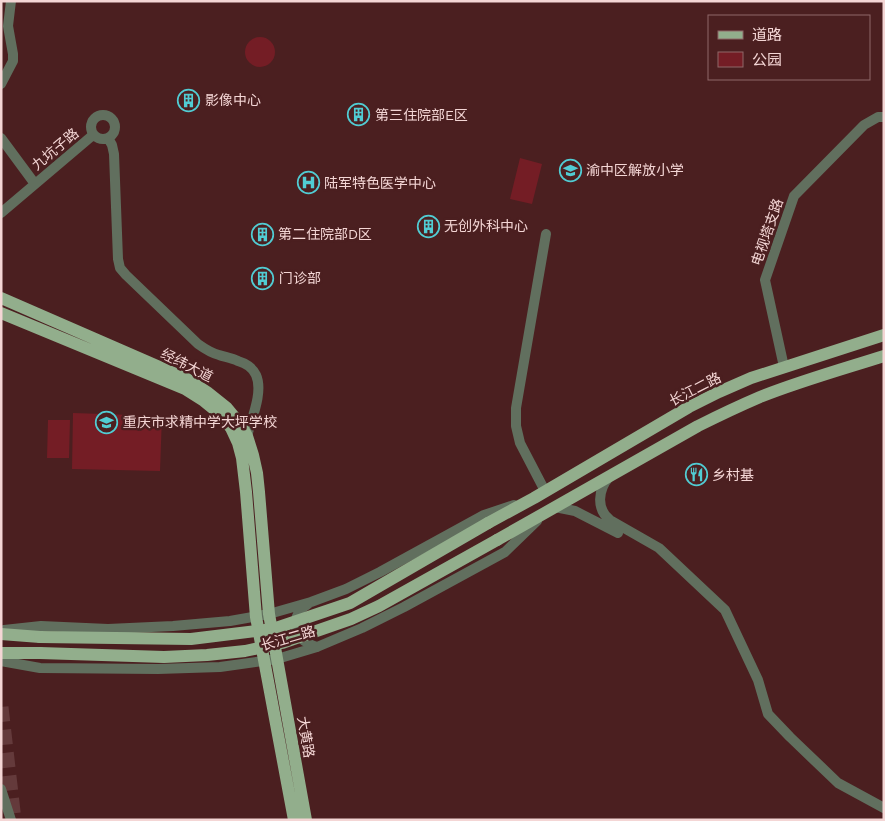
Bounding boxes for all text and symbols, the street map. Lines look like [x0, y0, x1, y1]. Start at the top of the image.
legend [708, 15, 870, 80]
text: 道路 [752, 26, 782, 44]
text: 公园 [752, 51, 782, 69]
building icon: 影像中心 [177, 88, 201, 112]
place label: 影像中心 [205, 92, 261, 108]
building icon: 第三住院部E区 [347, 103, 371, 127]
place label: 第三住院部E区 [375, 107, 468, 123]
street label: 九坑子路 [28, 125, 82, 173]
school or university icon: 渝中区解放小学 [558, 158, 582, 182]
place label: 渝中区解放小学 [586, 162, 684, 178]
hospital icon: 陆军特色医学中心 [296, 171, 320, 195]
place label: 陆军特色医学中心 [324, 175, 436, 191]
street label: 电视塔支路 [748, 196, 786, 268]
building icon: 无创外科中心 [416, 214, 440, 238]
place label: 无创外科中心 [444, 218, 528, 234]
building icon: 第二住院部D区 [250, 222, 274, 246]
place label: 第二住院部D区 [278, 226, 372, 242]
building icon: 门诊部 [251, 266, 275, 290]
place label: 门诊部 [279, 270, 321, 286]
street label: 经纬大道 [158, 345, 216, 385]
street label: 长江二路 [666, 369, 724, 409]
school or university icon: 重庆市求精中学大坪学校 [95, 410, 119, 434]
place label: 重庆市求精中学大坪学校 [123, 414, 277, 430]
restaurant icon: 乡村基 [684, 463, 708, 487]
place label: 乡村基 [712, 467, 754, 483]
street label: 长江二路 [259, 623, 317, 653]
street label: 大黄路 [294, 715, 318, 759]

